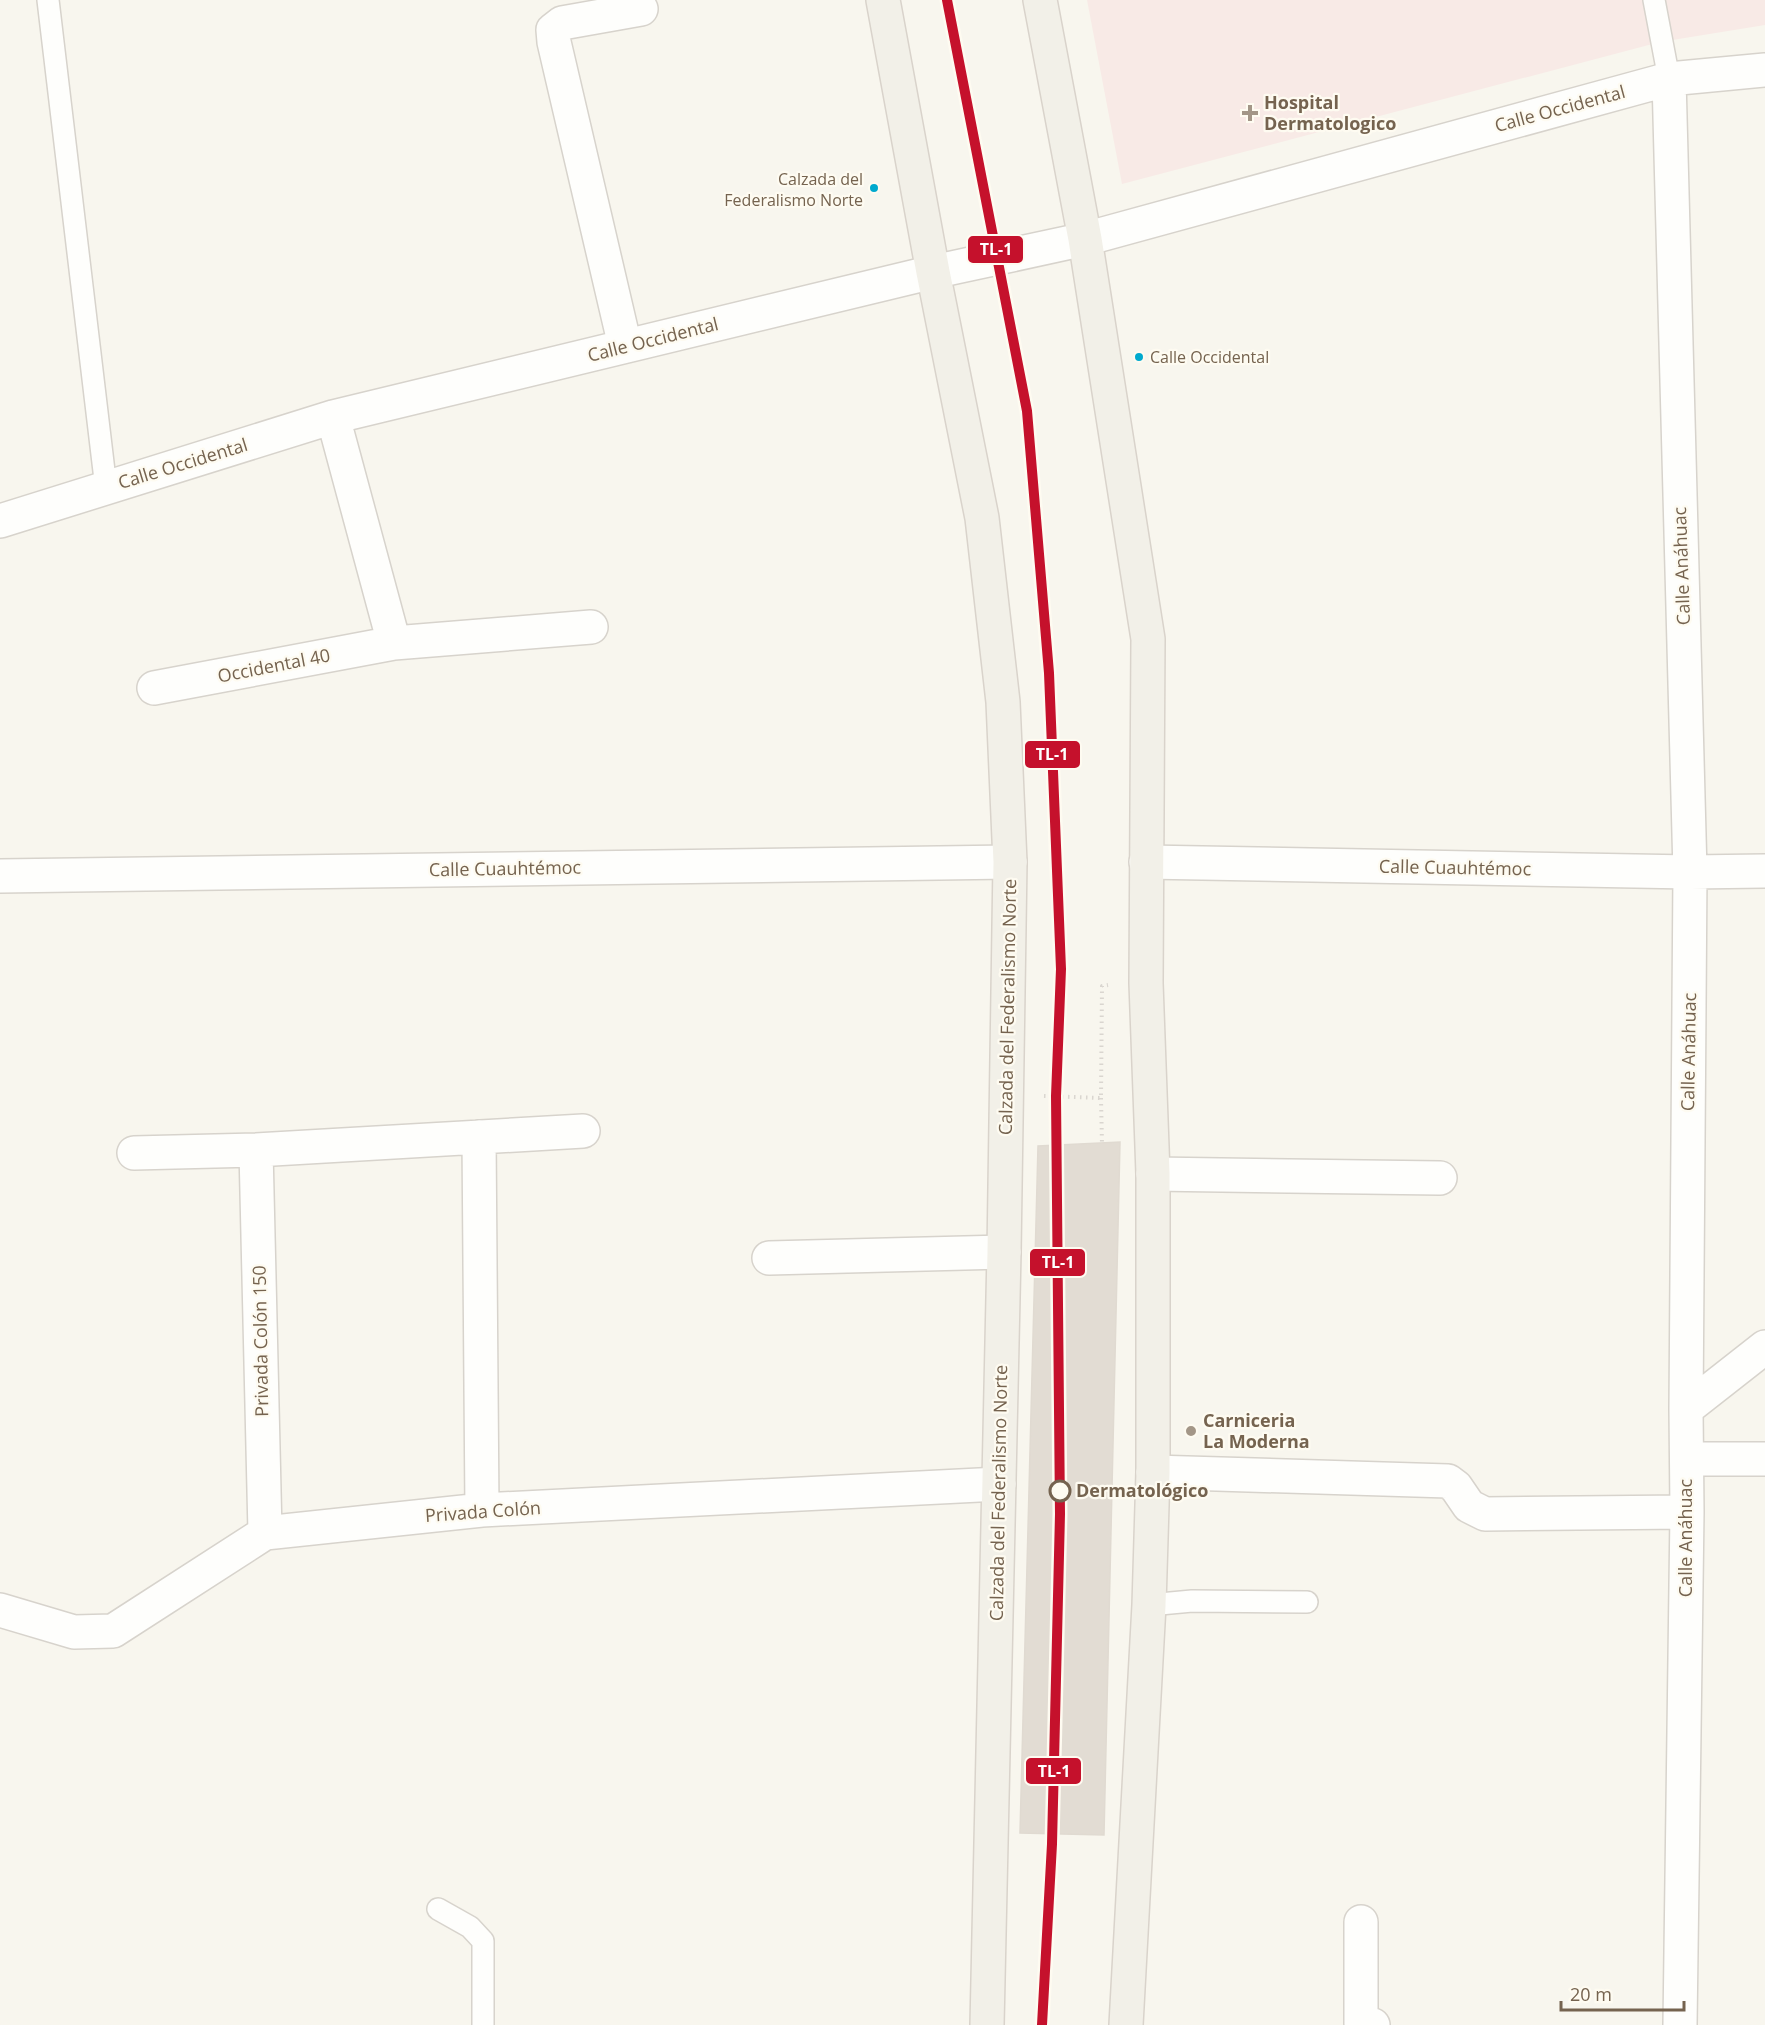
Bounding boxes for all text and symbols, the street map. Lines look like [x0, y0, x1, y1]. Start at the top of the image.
street label: Calle Occidental [1492, 79, 1628, 137]
place label: Hospital Dermatologico [1264, 90, 1396, 135]
marker: Hospital Dermatologico [1241, 104, 1259, 122]
place label: Calzada del Federalismo Norte [724, 168, 863, 211]
marker: Calzada del Federalismo Norte [868, 182, 880, 194]
line badge: TL-1 [967, 235, 1024, 264]
text: TL-1 [980, 238, 1012, 260]
street label: Calle Occidental [585, 311, 721, 367]
place label: Calle Occidental [1150, 346, 1269, 368]
marker: Calle Occidental [1133, 351, 1145, 363]
street label: Calle Occidental [115, 432, 250, 494]
street label: Calle Anáhuac [1667, 506, 1695, 626]
street label: Occidental 40 [215, 642, 332, 688]
line badge: TL-1 [1024, 740, 1081, 769]
text: TL-1 [1036, 743, 1068, 765]
street label: Calle Cuauhtémoc [1379, 854, 1532, 880]
street label: Calle Cuauhtémoc [429, 855, 582, 881]
street label: Calzada del Federalismo Norte [993, 879, 1021, 1135]
street label: Calle Anáhuac [1675, 992, 1701, 1111]
line badge: TL-1 [1029, 1248, 1086, 1277]
text: TL-1 [1042, 1251, 1074, 1273]
street label: Privada Colón 150 [247, 1265, 273, 1417]
street label: Calzada del Federalismo Norte [984, 1365, 1012, 1621]
place label: Carniceria La Moderna [1203, 1408, 1310, 1453]
marker: Carniceria La Moderna [1184, 1424, 1198, 1438]
place label: Dermatológico [1076, 1478, 1208, 1502]
street label: Calle Anáhuac [1673, 1478, 1697, 1597]
marker: Dermatológico [1049, 1480, 1071, 1502]
street label: Privada Colón [424, 1495, 542, 1527]
line badge: TL-1 [1025, 1757, 1082, 1785]
text: TL-1 [1038, 1760, 1070, 1782]
scale bar [1561, 1974, 1684, 2012]
text: 20 m [1570, 1982, 1612, 2006]

